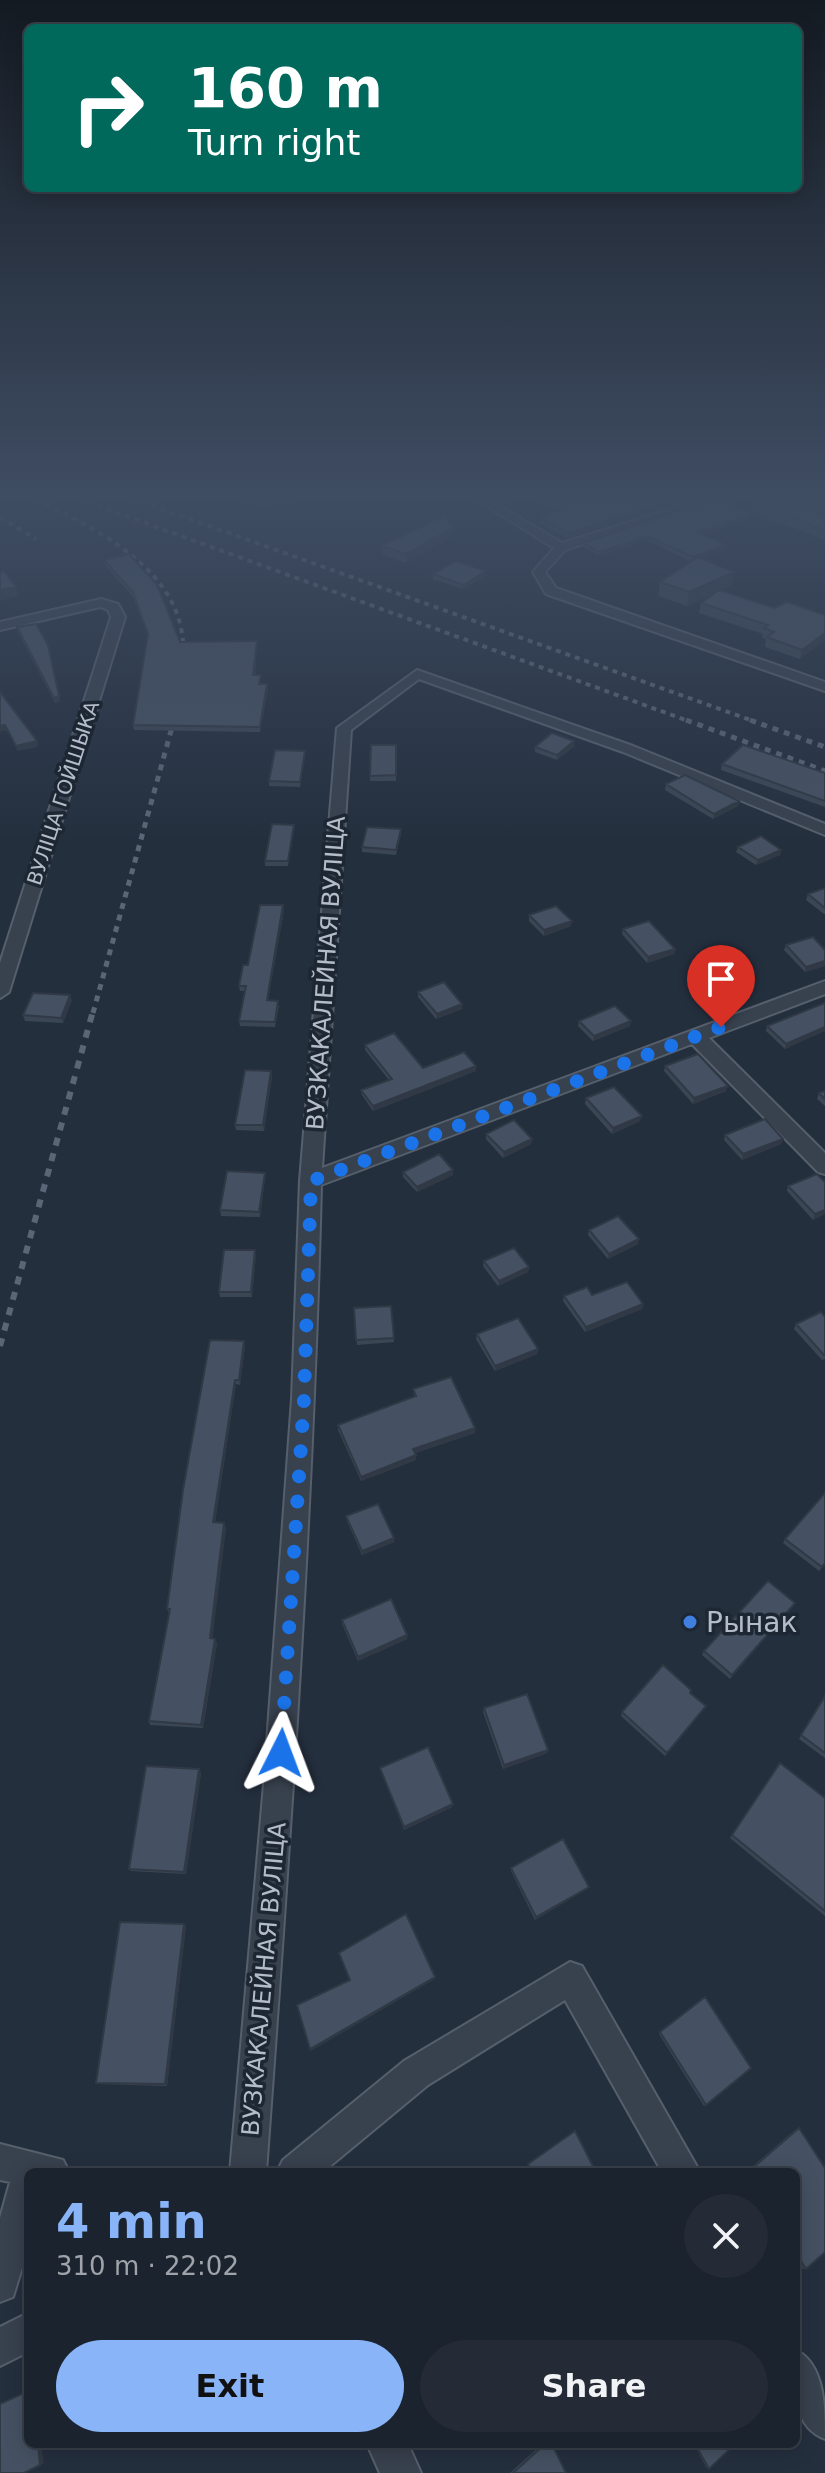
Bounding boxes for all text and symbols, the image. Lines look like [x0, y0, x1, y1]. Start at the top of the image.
text: 160 m [188, 55, 383, 120]
icon: right [56, 56, 160, 160]
text: Turn right [188, 122, 360, 163]
street label: ВУЛІЦА ГОЙШЫКА [22, 698, 104, 888]
street label: ВУЗКАКАЛЕЙНАЯ ВУЛІЦА [300, 814, 351, 1131]
pin [687, 945, 755, 1027]
icon: arrive [699, 957, 743, 1001]
place label: Рынак [706, 1606, 797, 1639]
marker: Рынак [681, 1613, 699, 1631]
position arrow [239, 1711, 323, 1795]
street label: ВУЗКАКАЛЕЙНАЯ ВУЛІЦА [235, 1820, 292, 2137]
text: 4 min [56, 2193, 207, 2249]
button: close [684, 2194, 768, 2278]
text: 310 m · 22:02 [56, 2251, 239, 2281]
button: Exit [56, 2340, 404, 2432]
button: Share [420, 2340, 768, 2432]

